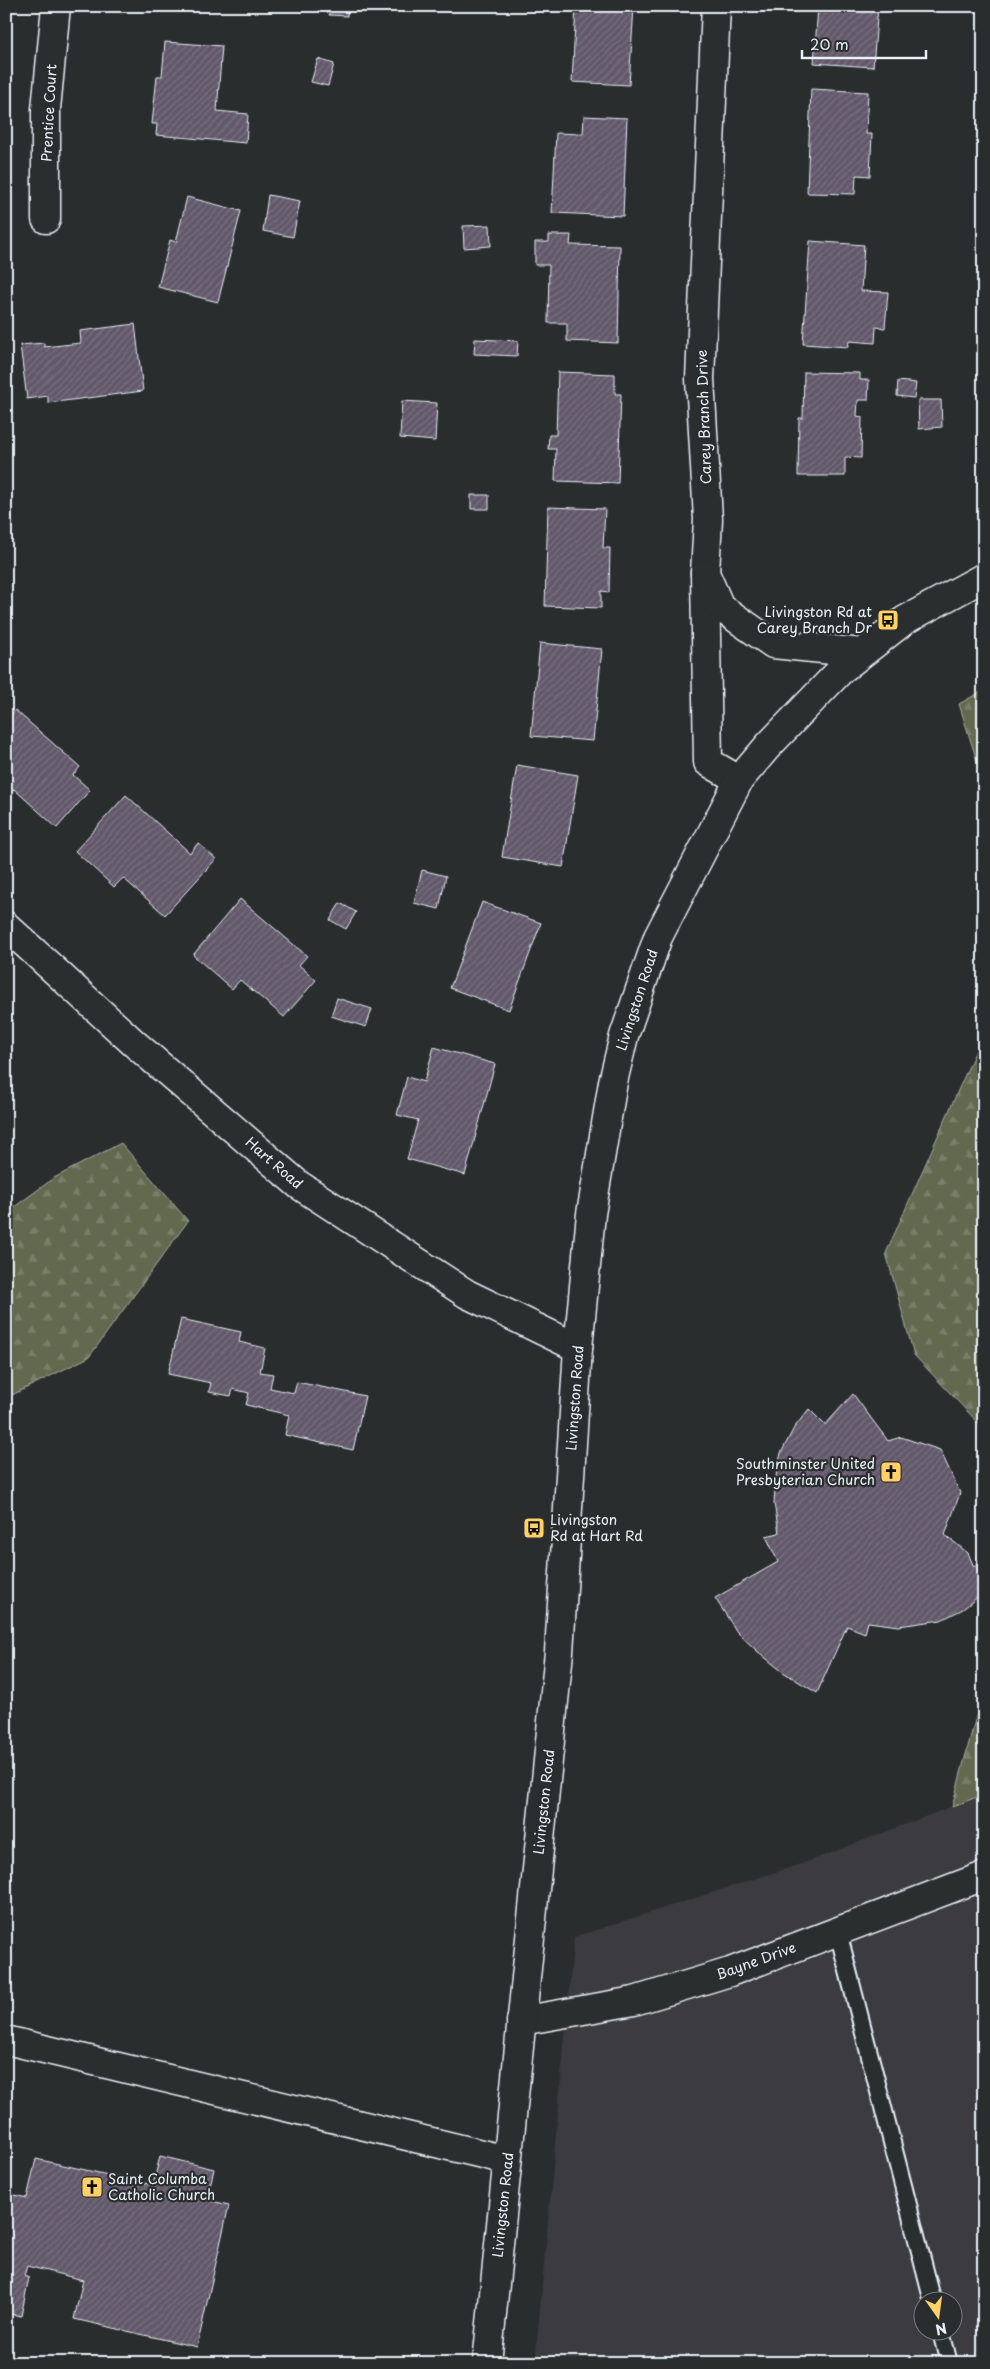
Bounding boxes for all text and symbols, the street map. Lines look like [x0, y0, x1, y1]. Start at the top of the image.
scale bar [802, 28, 926, 60]
text: 20 m [810, 32, 849, 55]
street label: Prentice Court [35, 63, 62, 162]
street label: Carey Branch Drive [691, 349, 716, 485]
place label: Livingston Rd at Carey Branch Dr [757, 601, 872, 638]
bus stop icon: Livingston Rd at Carey Branch Dr [876, 608, 900, 632]
street label: Livingston Road [610, 946, 663, 1053]
street label: Hart Road [241, 1132, 308, 1194]
street label: Livingston Road [560, 1345, 589, 1451]
place label: Southminster United Presbyterian Church [736, 1453, 875, 1490]
church icon: Southminster United Presbyterian Church [879, 1460, 903, 1484]
place label: Livingston Rd at Hart Rd [550, 1509, 643, 1546]
bus stop icon: Livingston Rd at Hart Rd [522, 1516, 546, 1540]
street label: Livingston Road [528, 1748, 559, 1856]
street label: Bayne Drive [713, 1936, 799, 1985]
street label: Livingston Road [487, 2151, 518, 2259]
place label: Saint Columba Catholic Church [108, 2168, 215, 2205]
church icon: Saint Columba Catholic Church [80, 2175, 104, 2199]
north arrow [912, 2292, 962, 2342]
text: N [933, 2318, 949, 2341]

